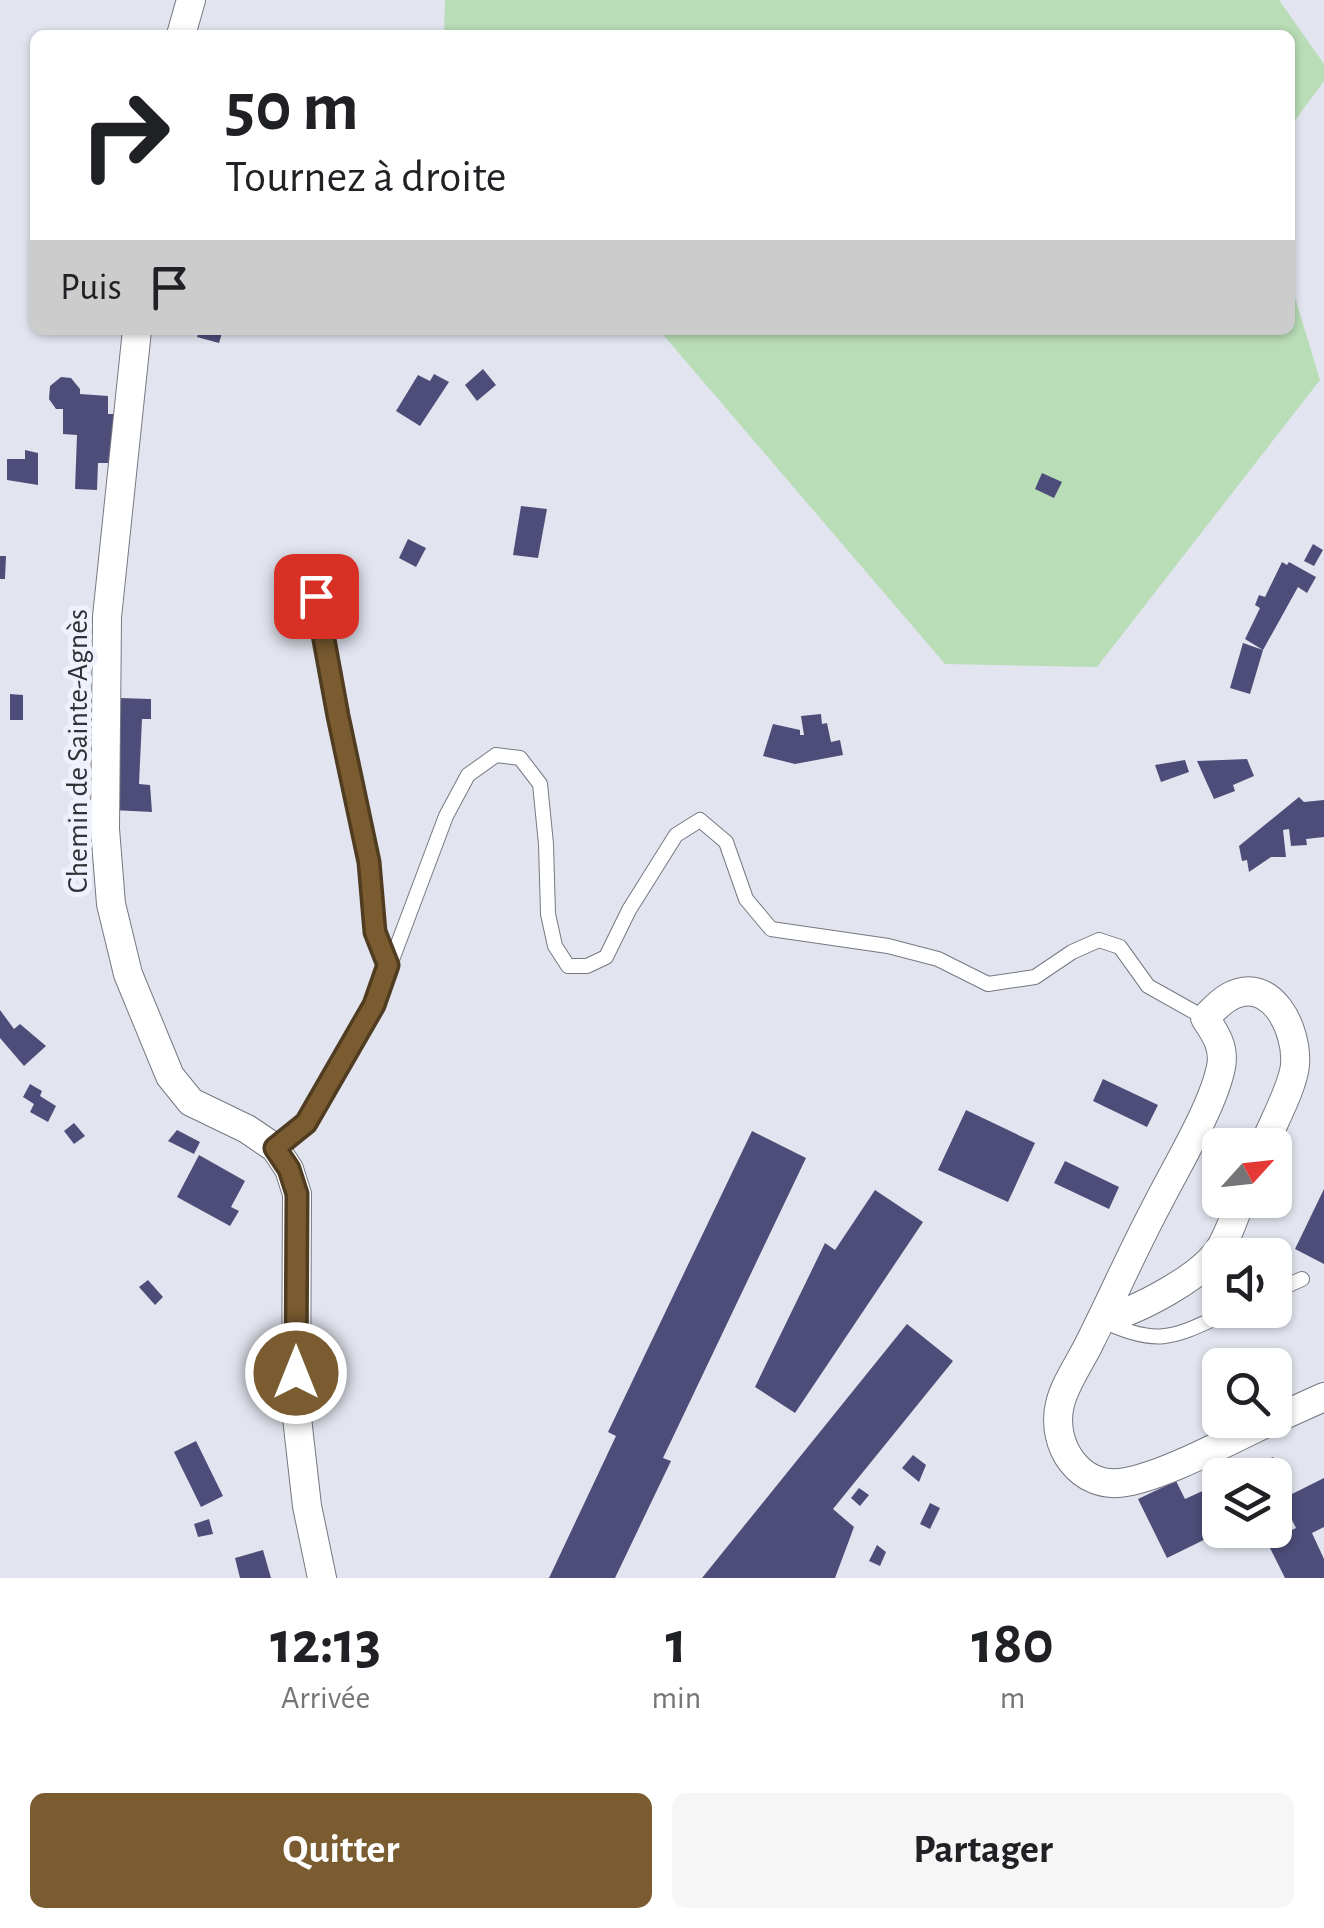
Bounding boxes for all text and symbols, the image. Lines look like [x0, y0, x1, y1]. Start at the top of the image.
icon: right [60, 70, 190, 200]
text: 50 m [225, 73, 359, 143]
text: Tournez à droite [225, 155, 507, 200]
icon: arrive [142, 260, 197, 315]
text: Puis [60, 269, 122, 307]
pin [274, 554, 359, 639]
icon: arrive [289, 569, 344, 624]
street label: Chemin de Sainte-Agnès [63, 609, 93, 893]
north arrow [1202, 1128, 1292, 1218]
map controls [1202, 1128, 1292, 1548]
button: sound [1202, 1238, 1292, 1328]
position arrow [244, 1321, 348, 1425]
button: search [1202, 1348, 1292, 1438]
button: layers [1202, 1458, 1292, 1548]
text: 12:13 [270, 1614, 381, 1674]
text: 1 [666, 1614, 687, 1674]
text: 180 [971, 1614, 1054, 1674]
text: Arrivée [281, 1682, 370, 1714]
text: min [651, 1682, 701, 1714]
text: m [1000, 1682, 1025, 1714]
button: Quitter [30, 1793, 652, 1908]
button: Partager [672, 1793, 1294, 1908]

